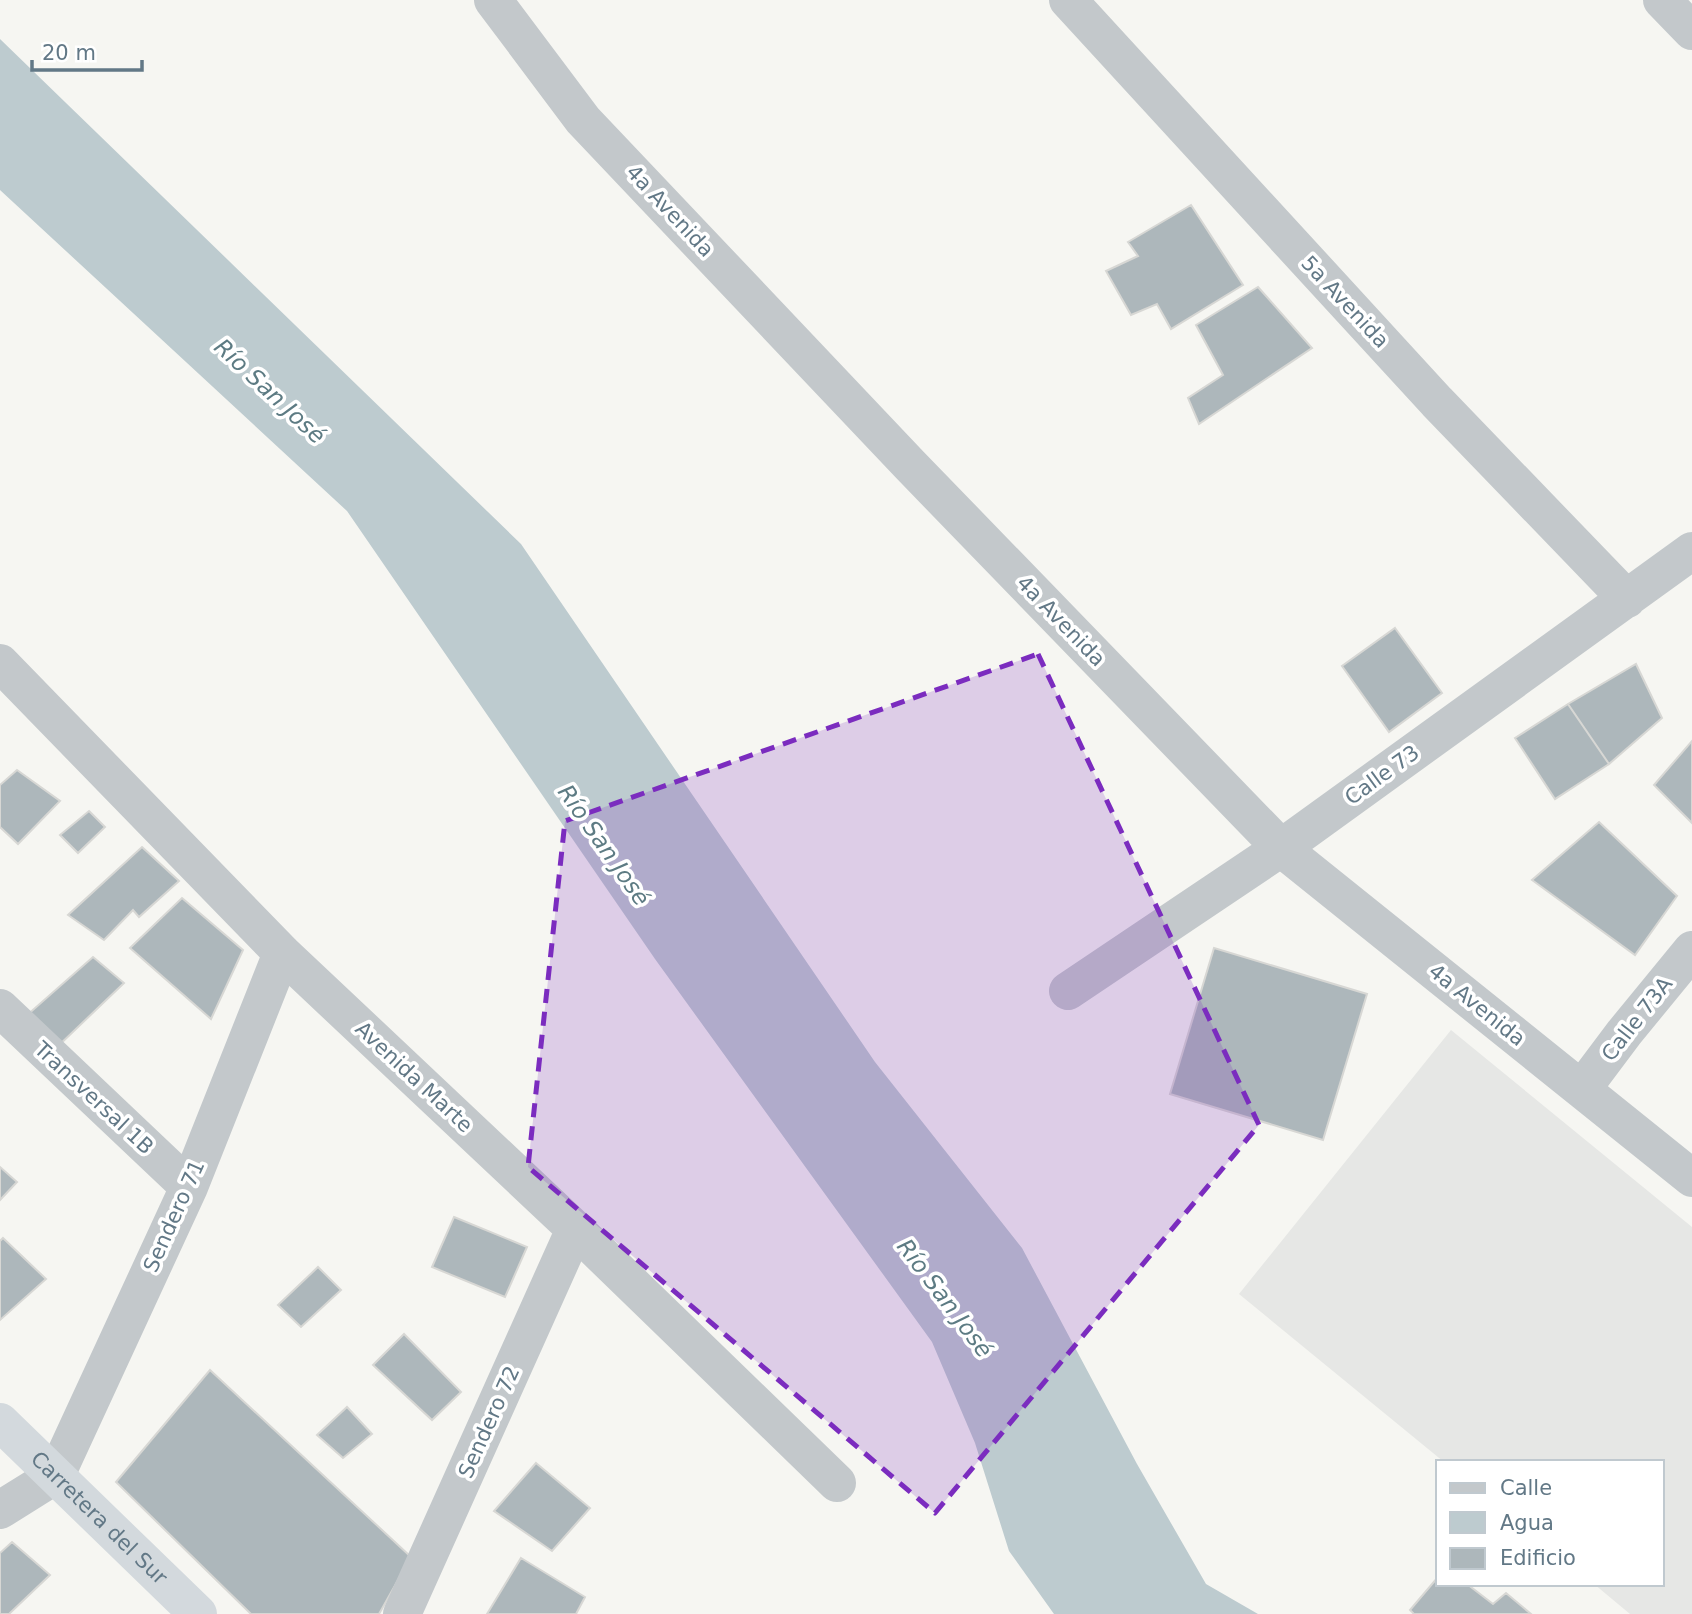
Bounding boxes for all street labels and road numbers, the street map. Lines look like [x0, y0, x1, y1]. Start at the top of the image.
street label: 4a Avenida [621, 160, 719, 262]
street label: 5a Avenida [1296, 251, 1394, 353]
street label: 4a Avenida [1012, 571, 1110, 671]
street label: Calle 73 [1340, 740, 1424, 810]
street label: 4a Avenida [1424, 959, 1530, 1051]
street label: Calle 73A [1597, 972, 1678, 1066]
street label: Avenida Marte [350, 1017, 478, 1137]
street label: Transversal 1B [29, 1036, 158, 1159]
street label: Sendero 71 [139, 1156, 209, 1276]
street label: Sendero 72 [454, 1362, 524, 1482]
street label: Carretera del Sur [26, 1447, 172, 1590]

